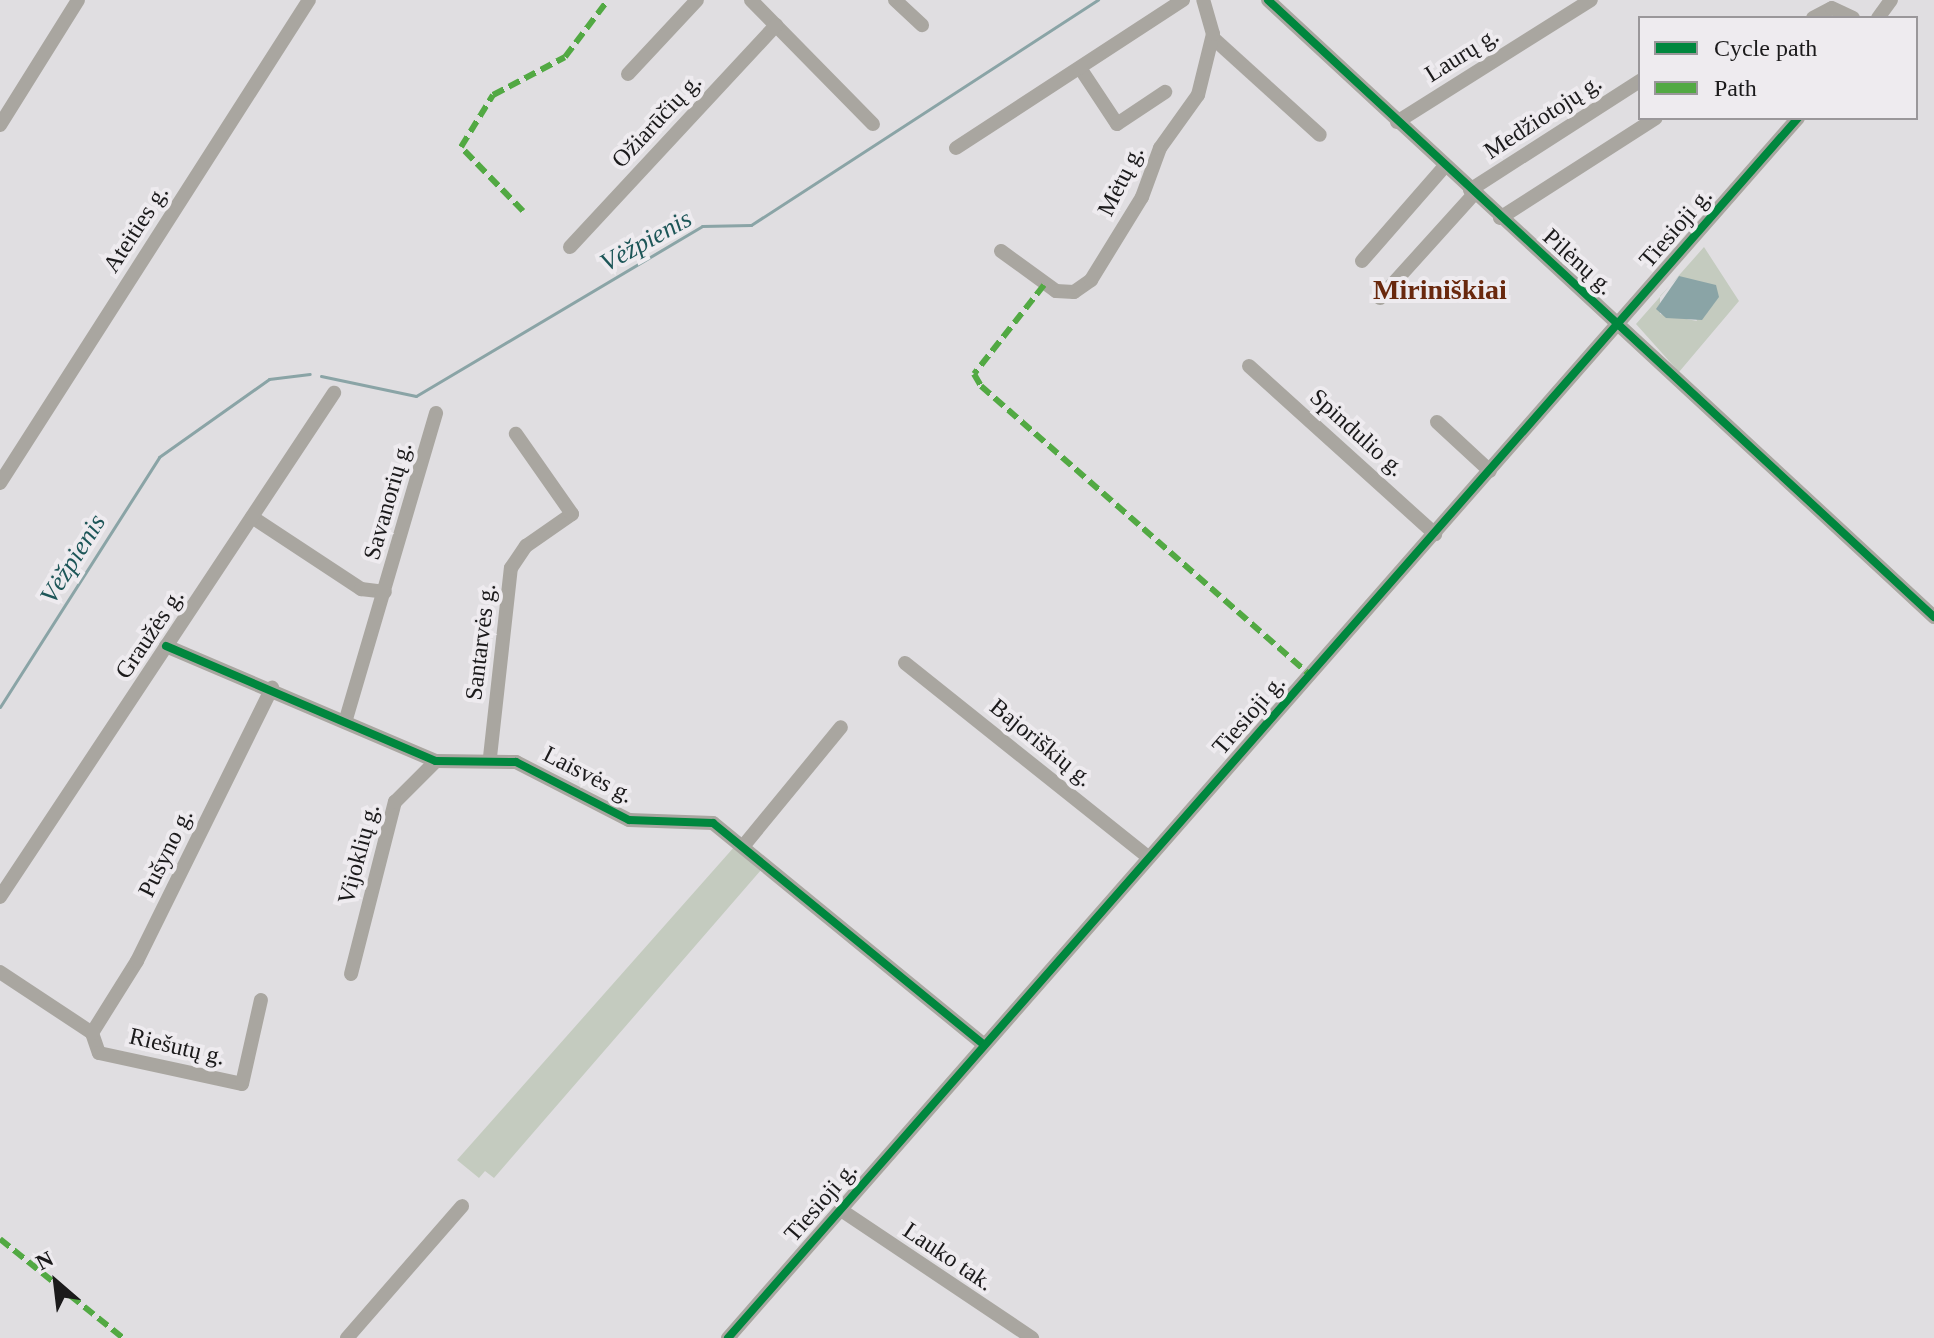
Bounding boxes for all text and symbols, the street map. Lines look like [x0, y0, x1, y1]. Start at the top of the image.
legend [1638, 16, 1918, 120]
street label: Laurų g. [1420, 21, 1504, 89]
text: Cycle path [1714, 35, 1817, 61]
street label: Ožiarūčių g. [606, 68, 708, 174]
street label: Medžiotojų g. [1479, 68, 1607, 166]
text: Path [1714, 75, 1757, 101]
street label: Mėtų g. [1092, 141, 1150, 221]
street label: Ateities g. [97, 180, 175, 278]
street label: Tiesioji g. [1633, 182, 1719, 274]
water label: Vėžpienis [595, 203, 697, 279]
street label: Pilėnų g. [1537, 223, 1619, 301]
district label: Miriniškiai [1373, 273, 1507, 307]
street label: Spindulio g. [1304, 383, 1410, 483]
street label: Savanorių g. [357, 439, 419, 563]
water label: Vėžpienis [33, 508, 113, 610]
street label: Santarvės g. [460, 582, 502, 702]
street label: Graužės g. [109, 583, 191, 685]
street label: Tiesioji g. [1206, 669, 1292, 761]
street label: Bajoriškių g. [984, 693, 1098, 793]
street label: Laisvės g. [538, 740, 638, 810]
street label: Vijoklių g. [332, 801, 386, 907]
street label: Pušyno g. [132, 804, 200, 902]
street label: Riešutų g. [126, 1022, 228, 1072]
street label: Tiesioji g. [778, 1156, 864, 1248]
street label: Lauko tak. [897, 1216, 999, 1298]
north arrow [16, 1242, 96, 1322]
text: N [32, 1246, 57, 1275]

